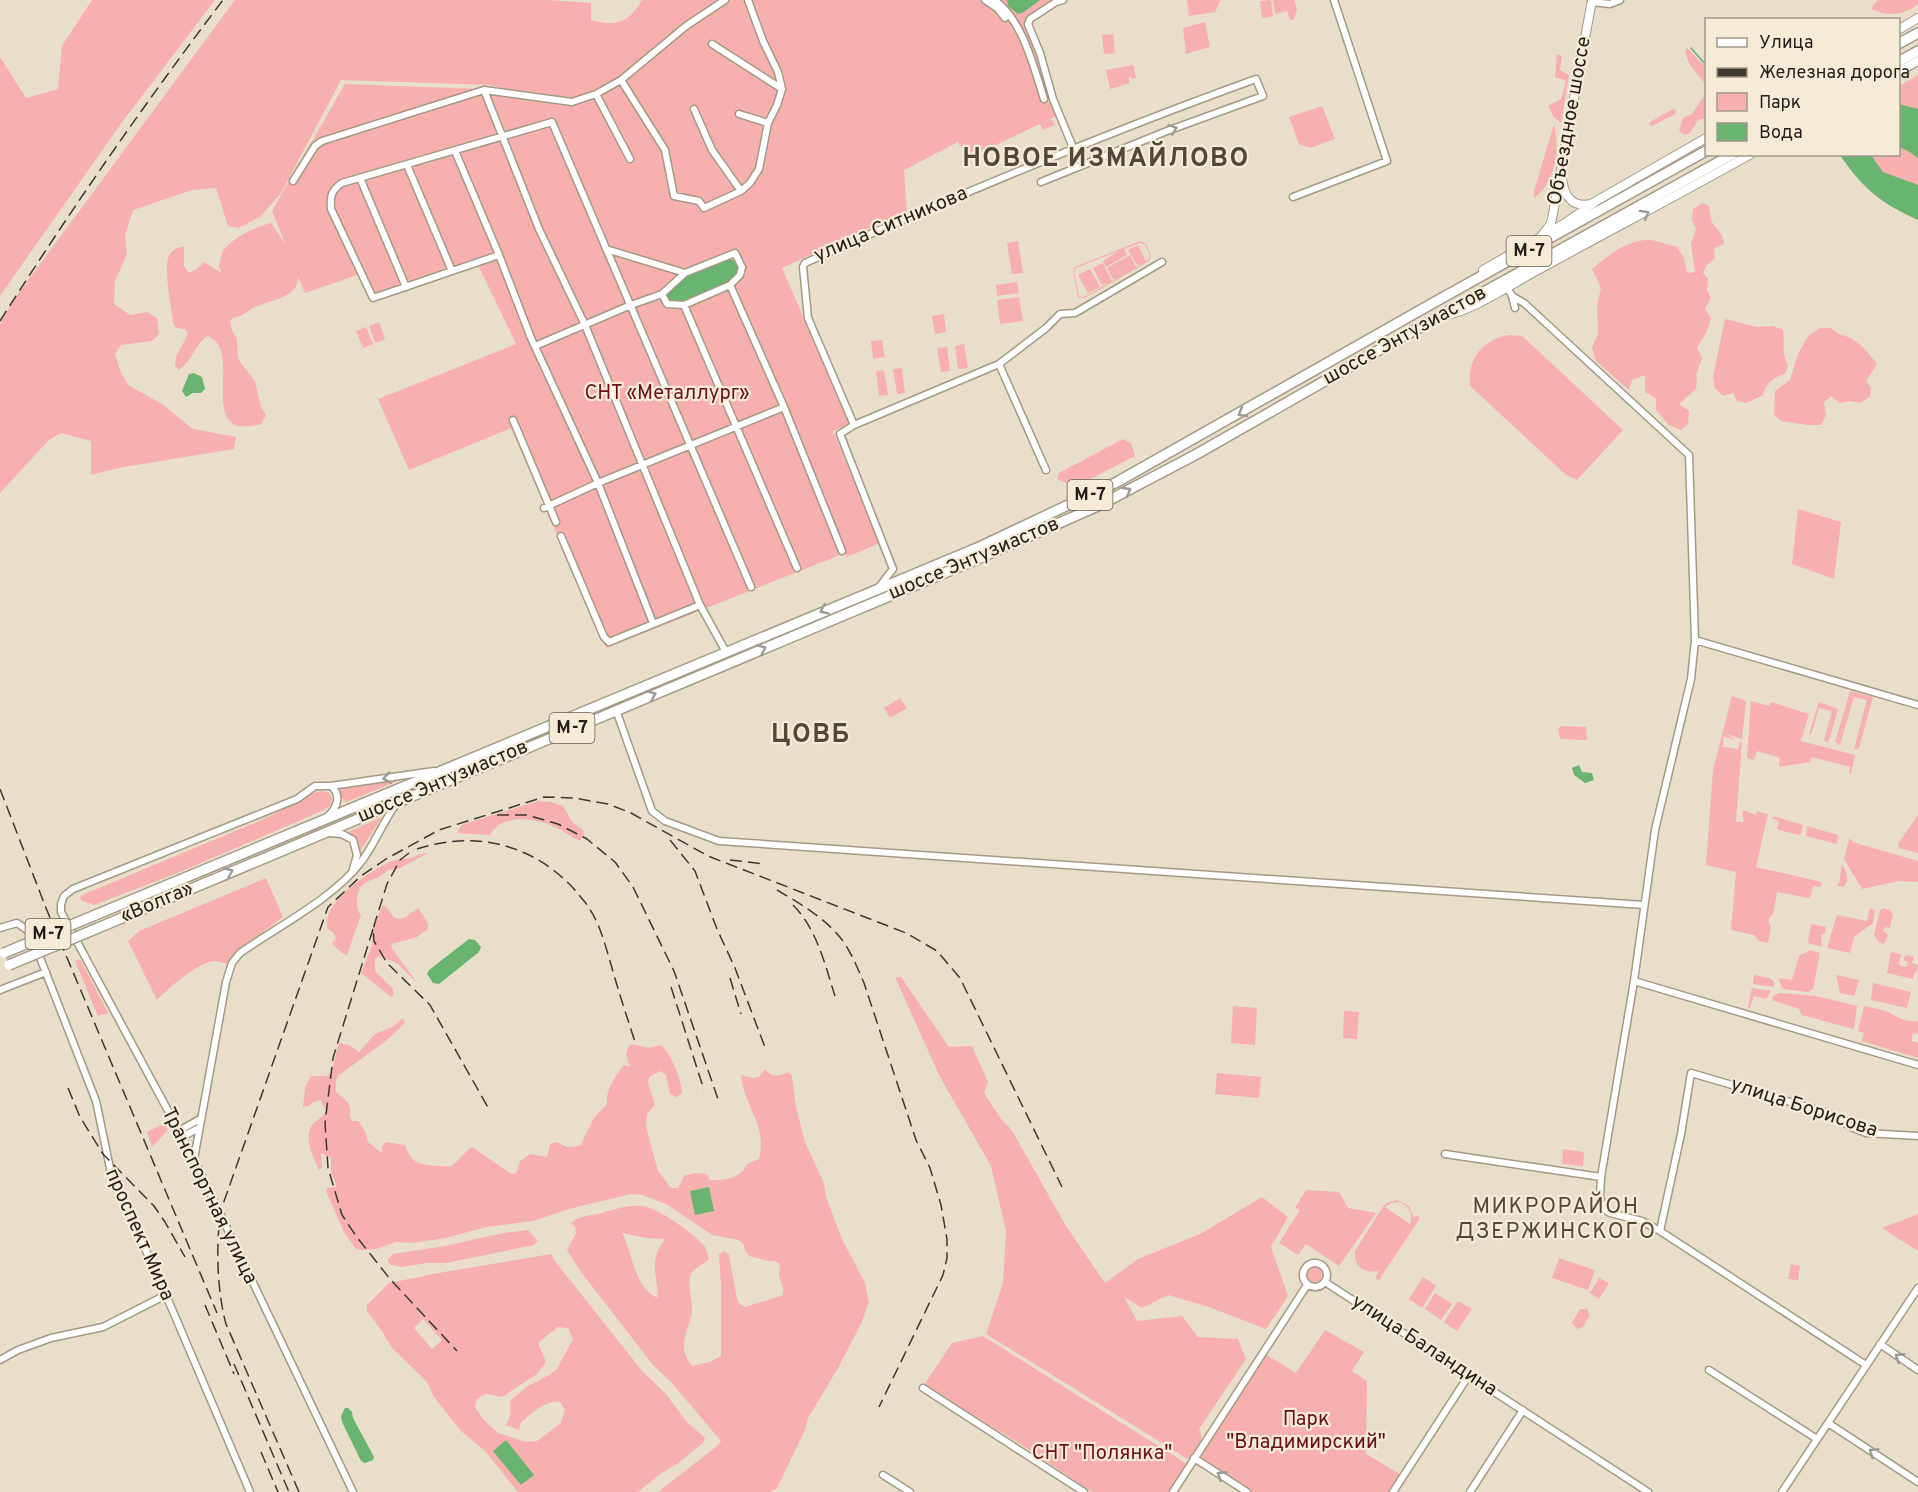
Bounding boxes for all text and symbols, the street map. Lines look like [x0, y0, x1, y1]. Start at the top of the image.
legend [1705, 18, 1900, 156]
text: Улица [1759, 32, 1813, 55]
street label: Объездное шоссе [1542, 35, 1598, 207]
text: Железная дорога [1759, 62, 1910, 85]
text: Парк [1759, 92, 1801, 115]
text: Вода [1759, 122, 1803, 145]
one-way arrow [1167, 123, 1178, 136]
district label: НОВОЕ ИЗМАЙЛОВО [962, 141, 1250, 176]
street label: улица Ситникова [810, 181, 972, 269]
one-way arrow [1639, 210, 1650, 221]
road number: М-7 [1506, 236, 1552, 266]
street label: шоссе Энтузиастов [1319, 280, 1491, 392]
park label: СНТ «Металлург» [584, 381, 750, 407]
one-way arrow [1238, 405, 1248, 417]
road number: М-7 [1068, 480, 1112, 510]
one-way arrow [1121, 487, 1131, 498]
street label: шоссе Энтузиастов [885, 511, 1063, 607]
one-way arrow [819, 603, 830, 615]
one-way arrow [755, 644, 766, 656]
one-way arrow [646, 690, 657, 702]
road number: М-7 [550, 713, 594, 743]
district label: ЦОВБ [771, 719, 851, 752]
street label: шоссе Энтузиастов [354, 734, 532, 830]
one-way arrow [383, 771, 392, 783]
one-way arrow [223, 867, 234, 879]
street label: «Волга» [117, 876, 197, 930]
road number: М-7 [26, 919, 70, 949]
street label: улица Борисова [1727, 1072, 1881, 1144]
street label: Транспортная улица [155, 1103, 263, 1289]
street label: проспект Мира [98, 1165, 180, 1305]
district label: МИКРОРАЙОН ДЗЕРЖИНСКОГО [1455, 1191, 1657, 1246]
street label: улица Баландина [1346, 1289, 1502, 1403]
one-way arrow [1895, 1353, 1906, 1364]
park label: Парк "Владимирский" [1226, 1407, 1386, 1456]
park label: СНТ "Полянка" [1032, 1441, 1172, 1467]
one-way arrow [1869, 1448, 1880, 1459]
one-way arrow [1216, 1471, 1227, 1482]

